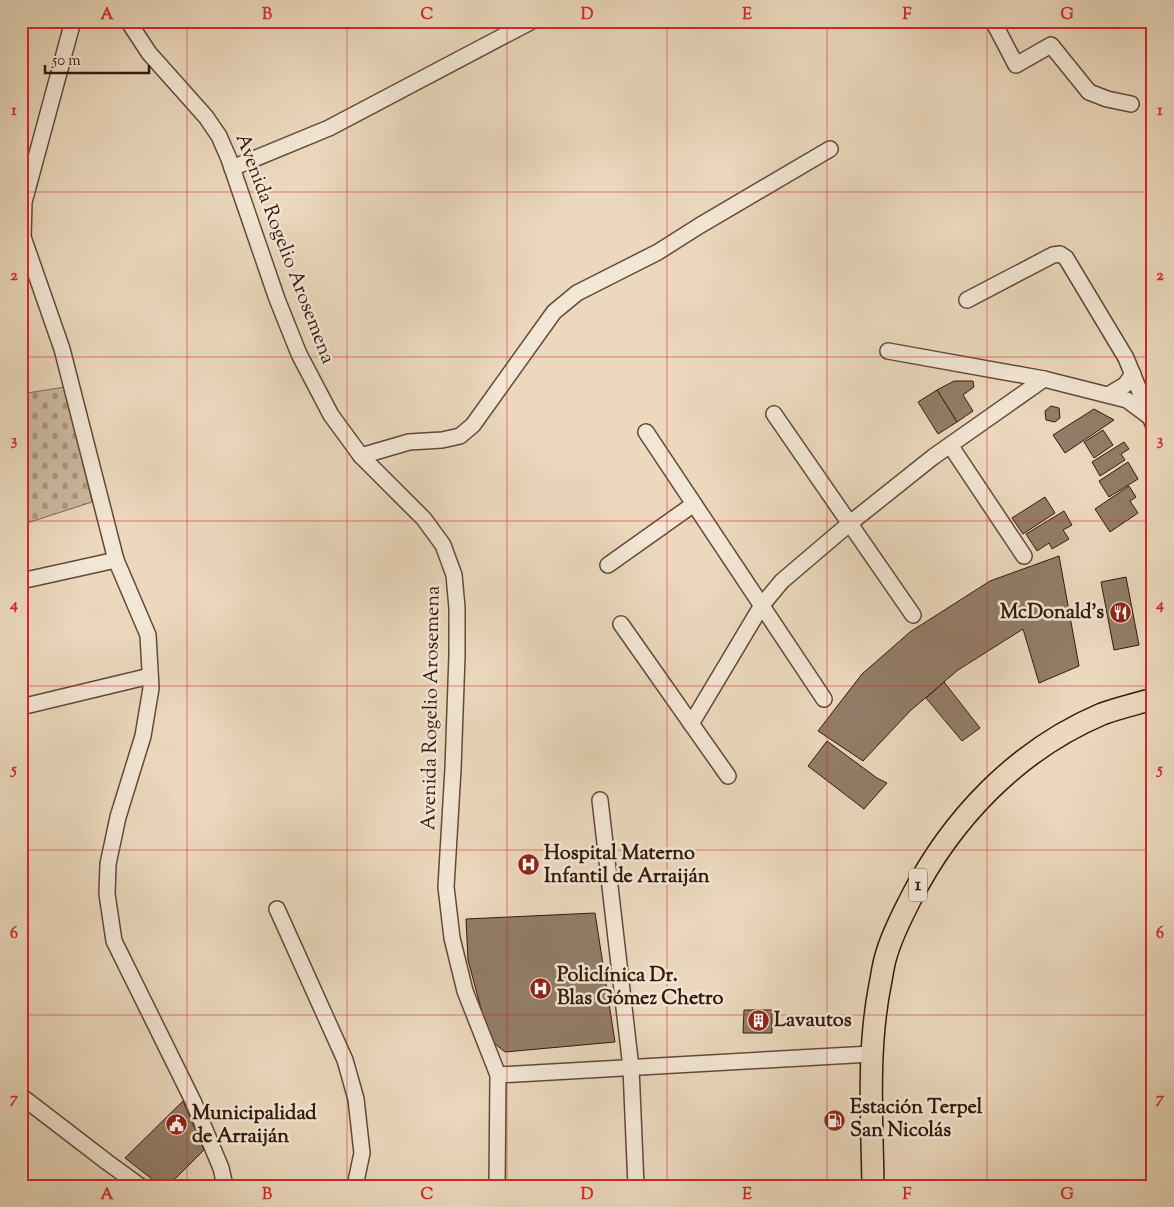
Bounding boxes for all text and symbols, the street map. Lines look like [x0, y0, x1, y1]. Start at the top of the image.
text: A [101, 4, 114, 27]
text: B [262, 4, 272, 27]
text: C [421, 4, 434, 27]
text: D [581, 4, 594, 27]
text: E [742, 4, 752, 27]
text: F [903, 4, 912, 27]
text: G [1060, 4, 1074, 27]
scale bar [45, 42, 149, 74]
text: 50 m [51, 51, 81, 72]
text: 1 [11, 100, 17, 123]
text: 1 [1157, 100, 1163, 123]
street label: Avenida Rogelio Arosemena [227, 130, 341, 368]
text: 2 [10, 265, 18, 288]
text: 2 [1156, 265, 1164, 288]
text: 3 [11, 430, 18, 453]
text: 3 [1157, 430, 1164, 453]
street label: Avenida Rogelio Arosemena [415, 585, 449, 831]
text: 4 [9, 594, 18, 617]
text: 4 [1155, 594, 1164, 617]
place label: McDonald's [1000, 599, 1104, 628]
restaurant icon: McDonald's [1108, 601, 1132, 625]
text: 5 [9, 759, 17, 782]
text: 5 [1155, 759, 1163, 782]
place label: Hospital Materno Infantil de Arraiján [544, 840, 710, 892]
hospital icon: Hospital Materno Infantil de Arraiján [516, 853, 540, 877]
road number: 1 [909, 868, 927, 902]
text: 6 [10, 923, 18, 946]
text: 6 [1156, 923, 1164, 946]
place label: Policlínica Dr. Blas Gómez Chetro [557, 962, 723, 1014]
hospital icon: Policlínica Dr. Blas Gómez Chetro [529, 976, 553, 1000]
place label: Lavautos [774, 1007, 852, 1036]
building icon: Lavautos [746, 1009, 770, 1033]
text: 7 [10, 1088, 19, 1111]
text: 7 [1156, 1088, 1165, 1111]
place label: Estación Terpel San Nicolás [850, 1094, 983, 1146]
place label: Municipalidad de Arraiján [192, 1100, 317, 1152]
fuel station icon: Estación Terpel San Nicolás [822, 1108, 846, 1132]
public building icon: Municipalidad de Arraiján [164, 1113, 188, 1137]
text: A [101, 1184, 114, 1207]
text: B [262, 1184, 272, 1207]
text: C [421, 1184, 434, 1207]
text: D [581, 1184, 594, 1207]
text: E [742, 1184, 752, 1207]
text: F [903, 1184, 912, 1207]
text: G [1060, 1184, 1074, 1207]

